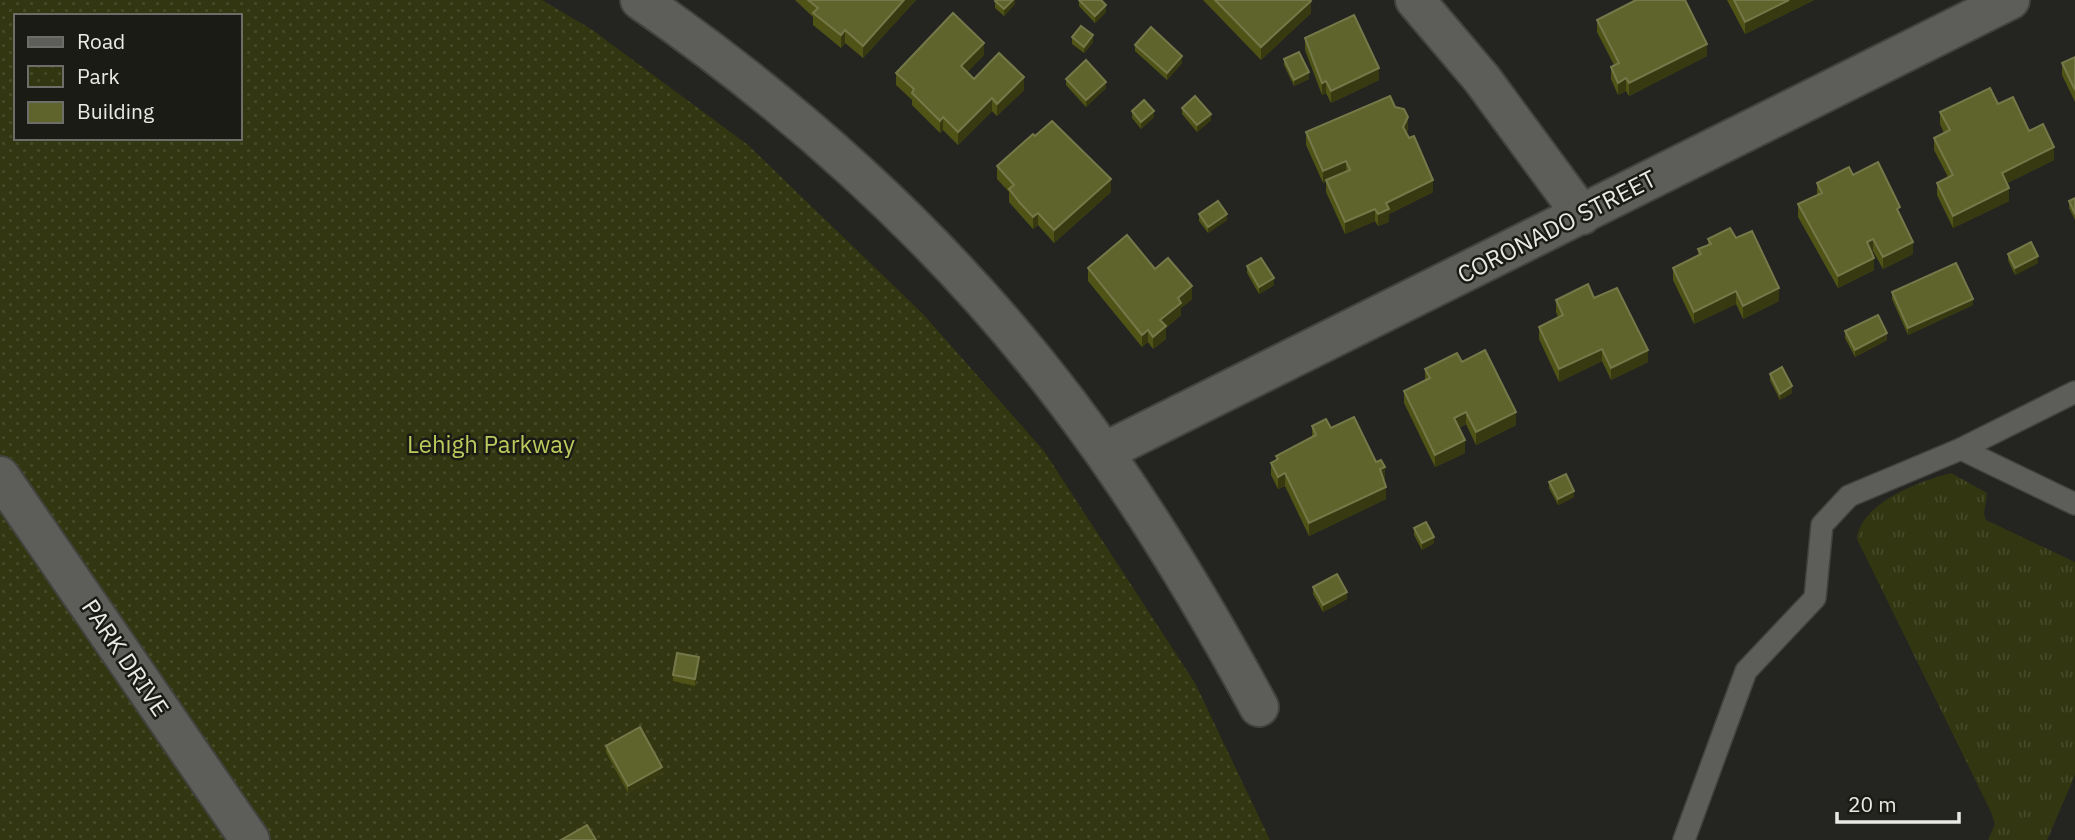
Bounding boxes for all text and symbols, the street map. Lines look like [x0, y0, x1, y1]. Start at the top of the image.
legend [14, 14, 242, 140]
text: Road [77, 27, 125, 55]
text: Park [77, 62, 120, 90]
text: Building [77, 97, 154, 125]
street label: CORONADO STREET [1452, 162, 1662, 290]
park label: Lehigh Parkway [407, 428, 575, 460]
street label: PARK DRIVE [75, 593, 177, 722]
scale bar [1837, 780, 1960, 824]
text: 20 m [1848, 790, 1897, 818]

